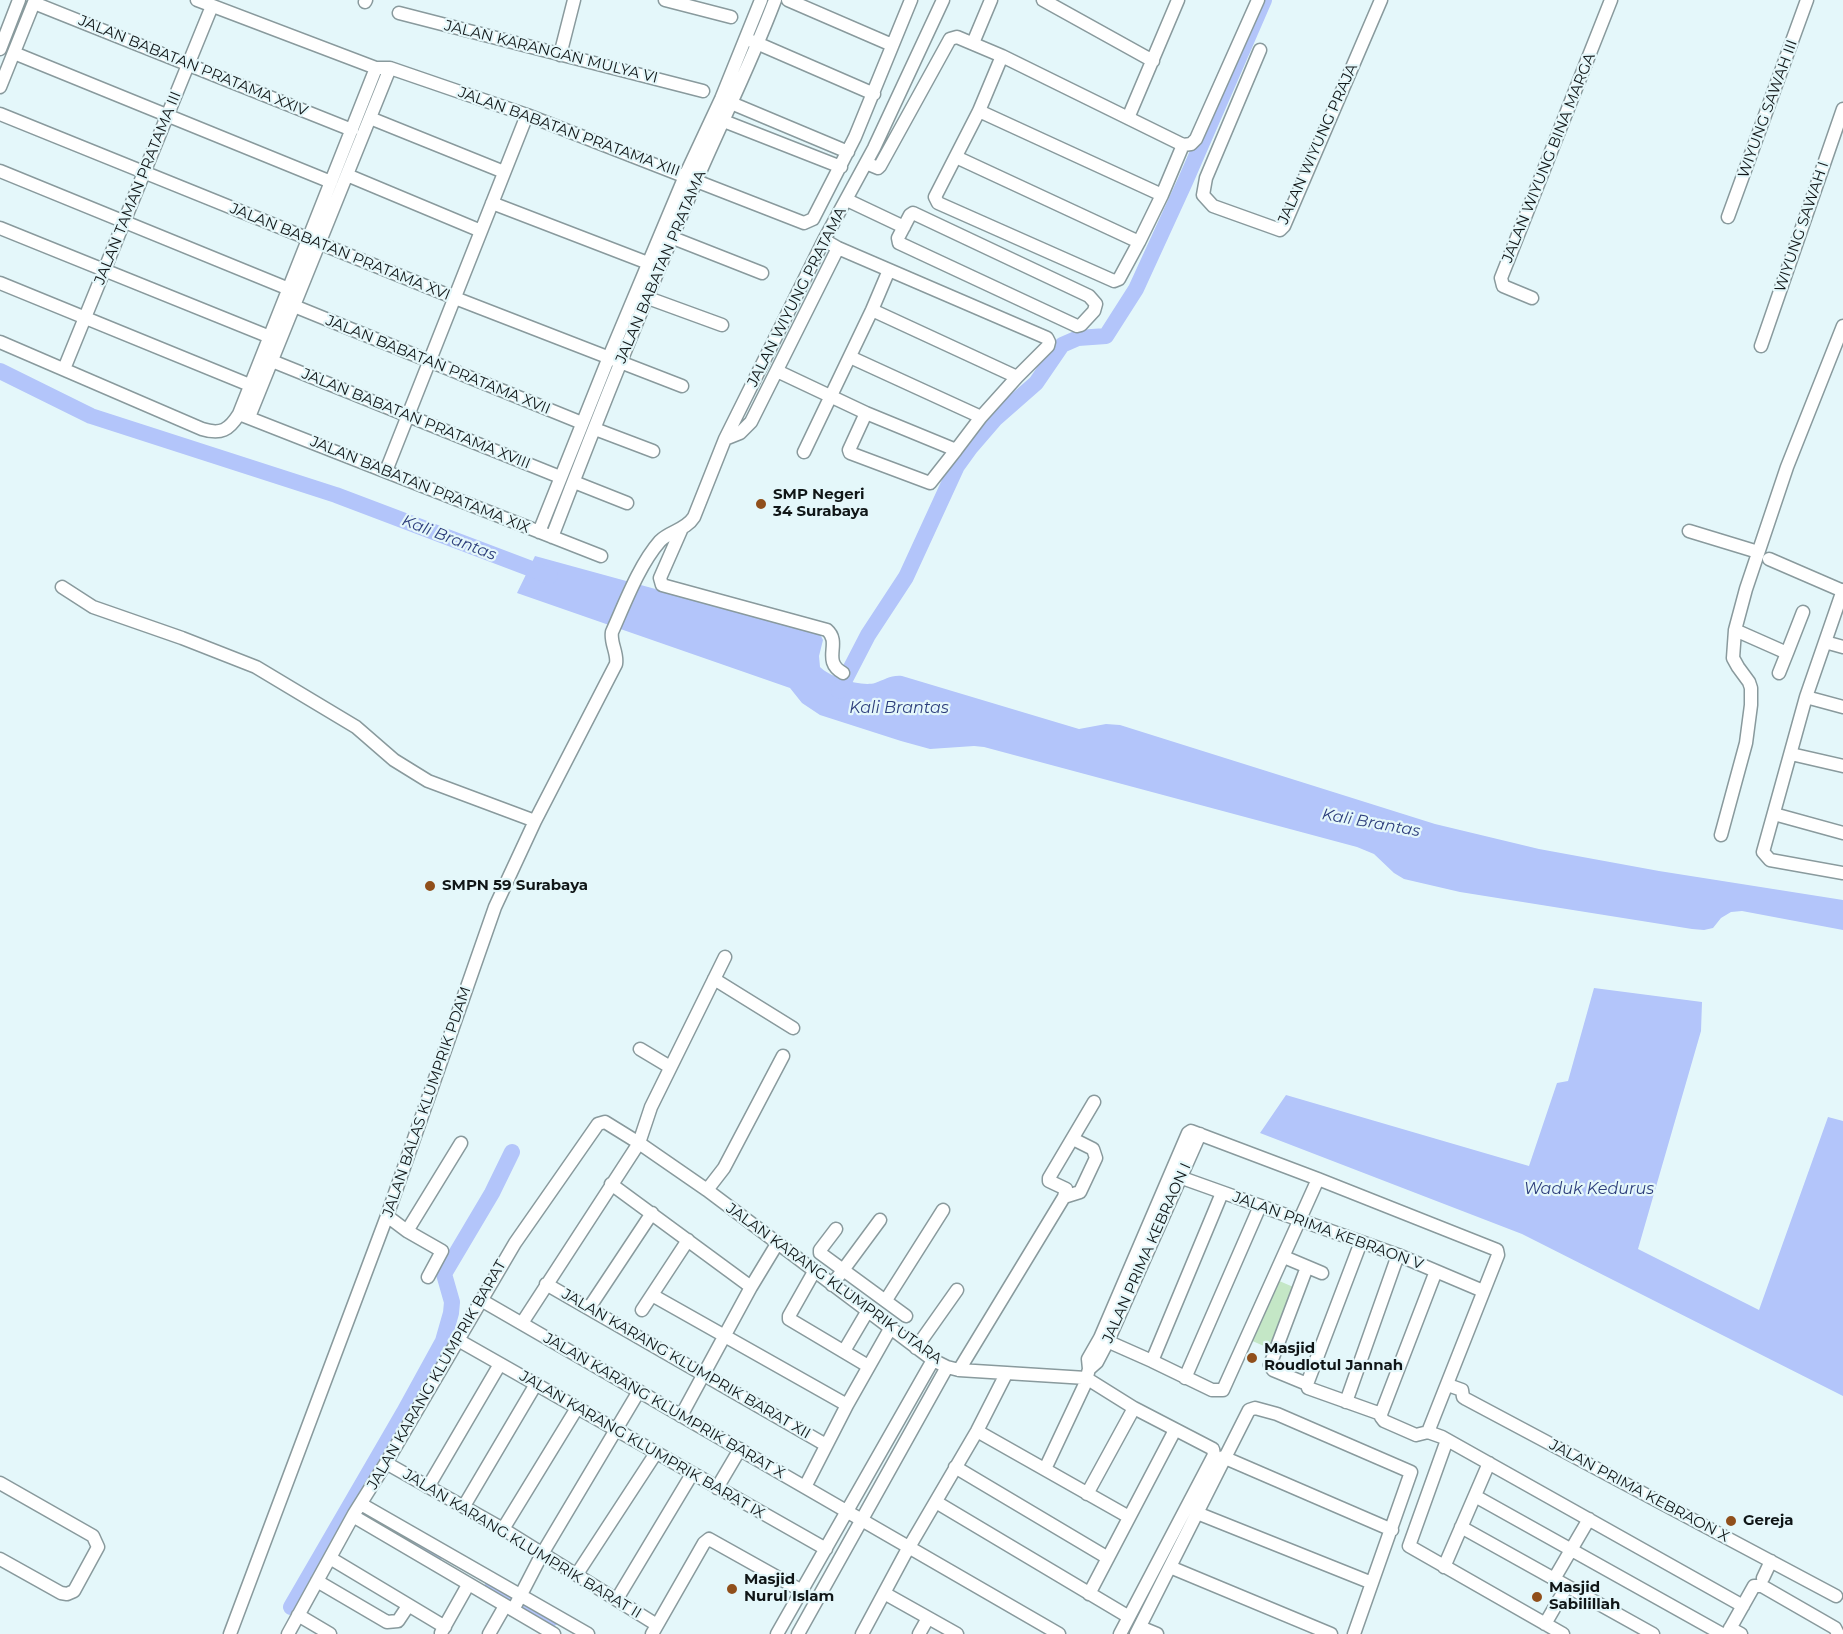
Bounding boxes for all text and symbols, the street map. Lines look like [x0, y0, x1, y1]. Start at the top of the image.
street label: JALAN BABATAN PRATAMA XXIV [76, 12, 310, 120]
street label: JALAN KARANGAN MULYA VI [442, 17, 660, 87]
street label: WIYUNG SAWAH III [1735, 37, 1801, 181]
street label: JALAN WIYUNG BINA MARGA [1499, 51, 1599, 265]
street label: JALAN WIYUNG PRAJA [1274, 61, 1362, 227]
street label: JALAN BABATAN PRATAMA XIII [456, 83, 682, 181]
street label: JALAN TAMAN PRATAMA III [91, 89, 185, 287]
street label: WIYUNG SAWAH I [1771, 159, 1833, 295]
street label: JALAN BABATAN PRATAMA [612, 168, 710, 366]
street label: JALAN BABATAN PRATAMA XVI [227, 199, 453, 305]
street label: JALAN WIYUNG PRATAMA [744, 204, 850, 390]
street label: JALAN BABATAN PRATAMA XVII [323, 312, 553, 418]
street label: JALAN BABATAN PRATAMA XVIII [299, 365, 533, 473]
street label: JALAN BABATAN PRATAMA XIX [308, 433, 532, 537]
place label: SMP Negeri 34 Surabaya [773, 486, 869, 521]
marker: SMP Negeri 34 Surabaya [754, 497, 768, 511]
water label: Kali Brantas [399, 511, 499, 565]
water label: Kali Brantas [849, 698, 949, 718]
water label: Kali Brantas [1320, 805, 1422, 841]
place label: SMPN 59 Surabaya [442, 877, 588, 895]
marker: SMPN 59 Surabaya [423, 879, 437, 893]
street label: JALAN BALAS KLUMPRIK PDAM [379, 984, 475, 1220]
street label: JALAN PRIMA KEBRAON I [1099, 1160, 1195, 1346]
water label: Waduk Kedurus [1524, 1179, 1654, 1199]
street label: JALAN PRIMA KEBRAON V [1230, 1188, 1426, 1274]
street label: JALAN KARANG KLUMPRIK UTARA [723, 1200, 945, 1368]
street label: JALAN KARANG KLUMPRIK BARAT [364, 1257, 510, 1493]
street label: JALAN KARANG KLUMPRIK BARAT XII [558, 1285, 814, 1443]
street label: JALAN KARANG KLUMPRIK BARAT X [540, 1329, 788, 1483]
place label: Masjid Roudlotul Jannah [1264, 1340, 1403, 1375]
marker: Masjid Roudlotul Jannah [1245, 1351, 1259, 1365]
street label: JALAN KARANG KLUMPRIK BARAT IX [516, 1367, 768, 1523]
street label: JALAN PRIMA KEBRAON X [1546, 1436, 1732, 1546]
street label: JALAN KARANG KLUMPRIK BARAT II [400, 1466, 644, 1622]
place label: Gereja [1743, 1512, 1794, 1530]
marker: Gereja [1724, 1514, 1738, 1528]
place label: Masjid Nurul Islam [744, 1571, 834, 1606]
place label: Masjid Sabilillah [1549, 1579, 1620, 1614]
marker: Masjid Nurul Islam [725, 1582, 739, 1596]
marker: Masjid Sabilillah [1530, 1590, 1544, 1604]

